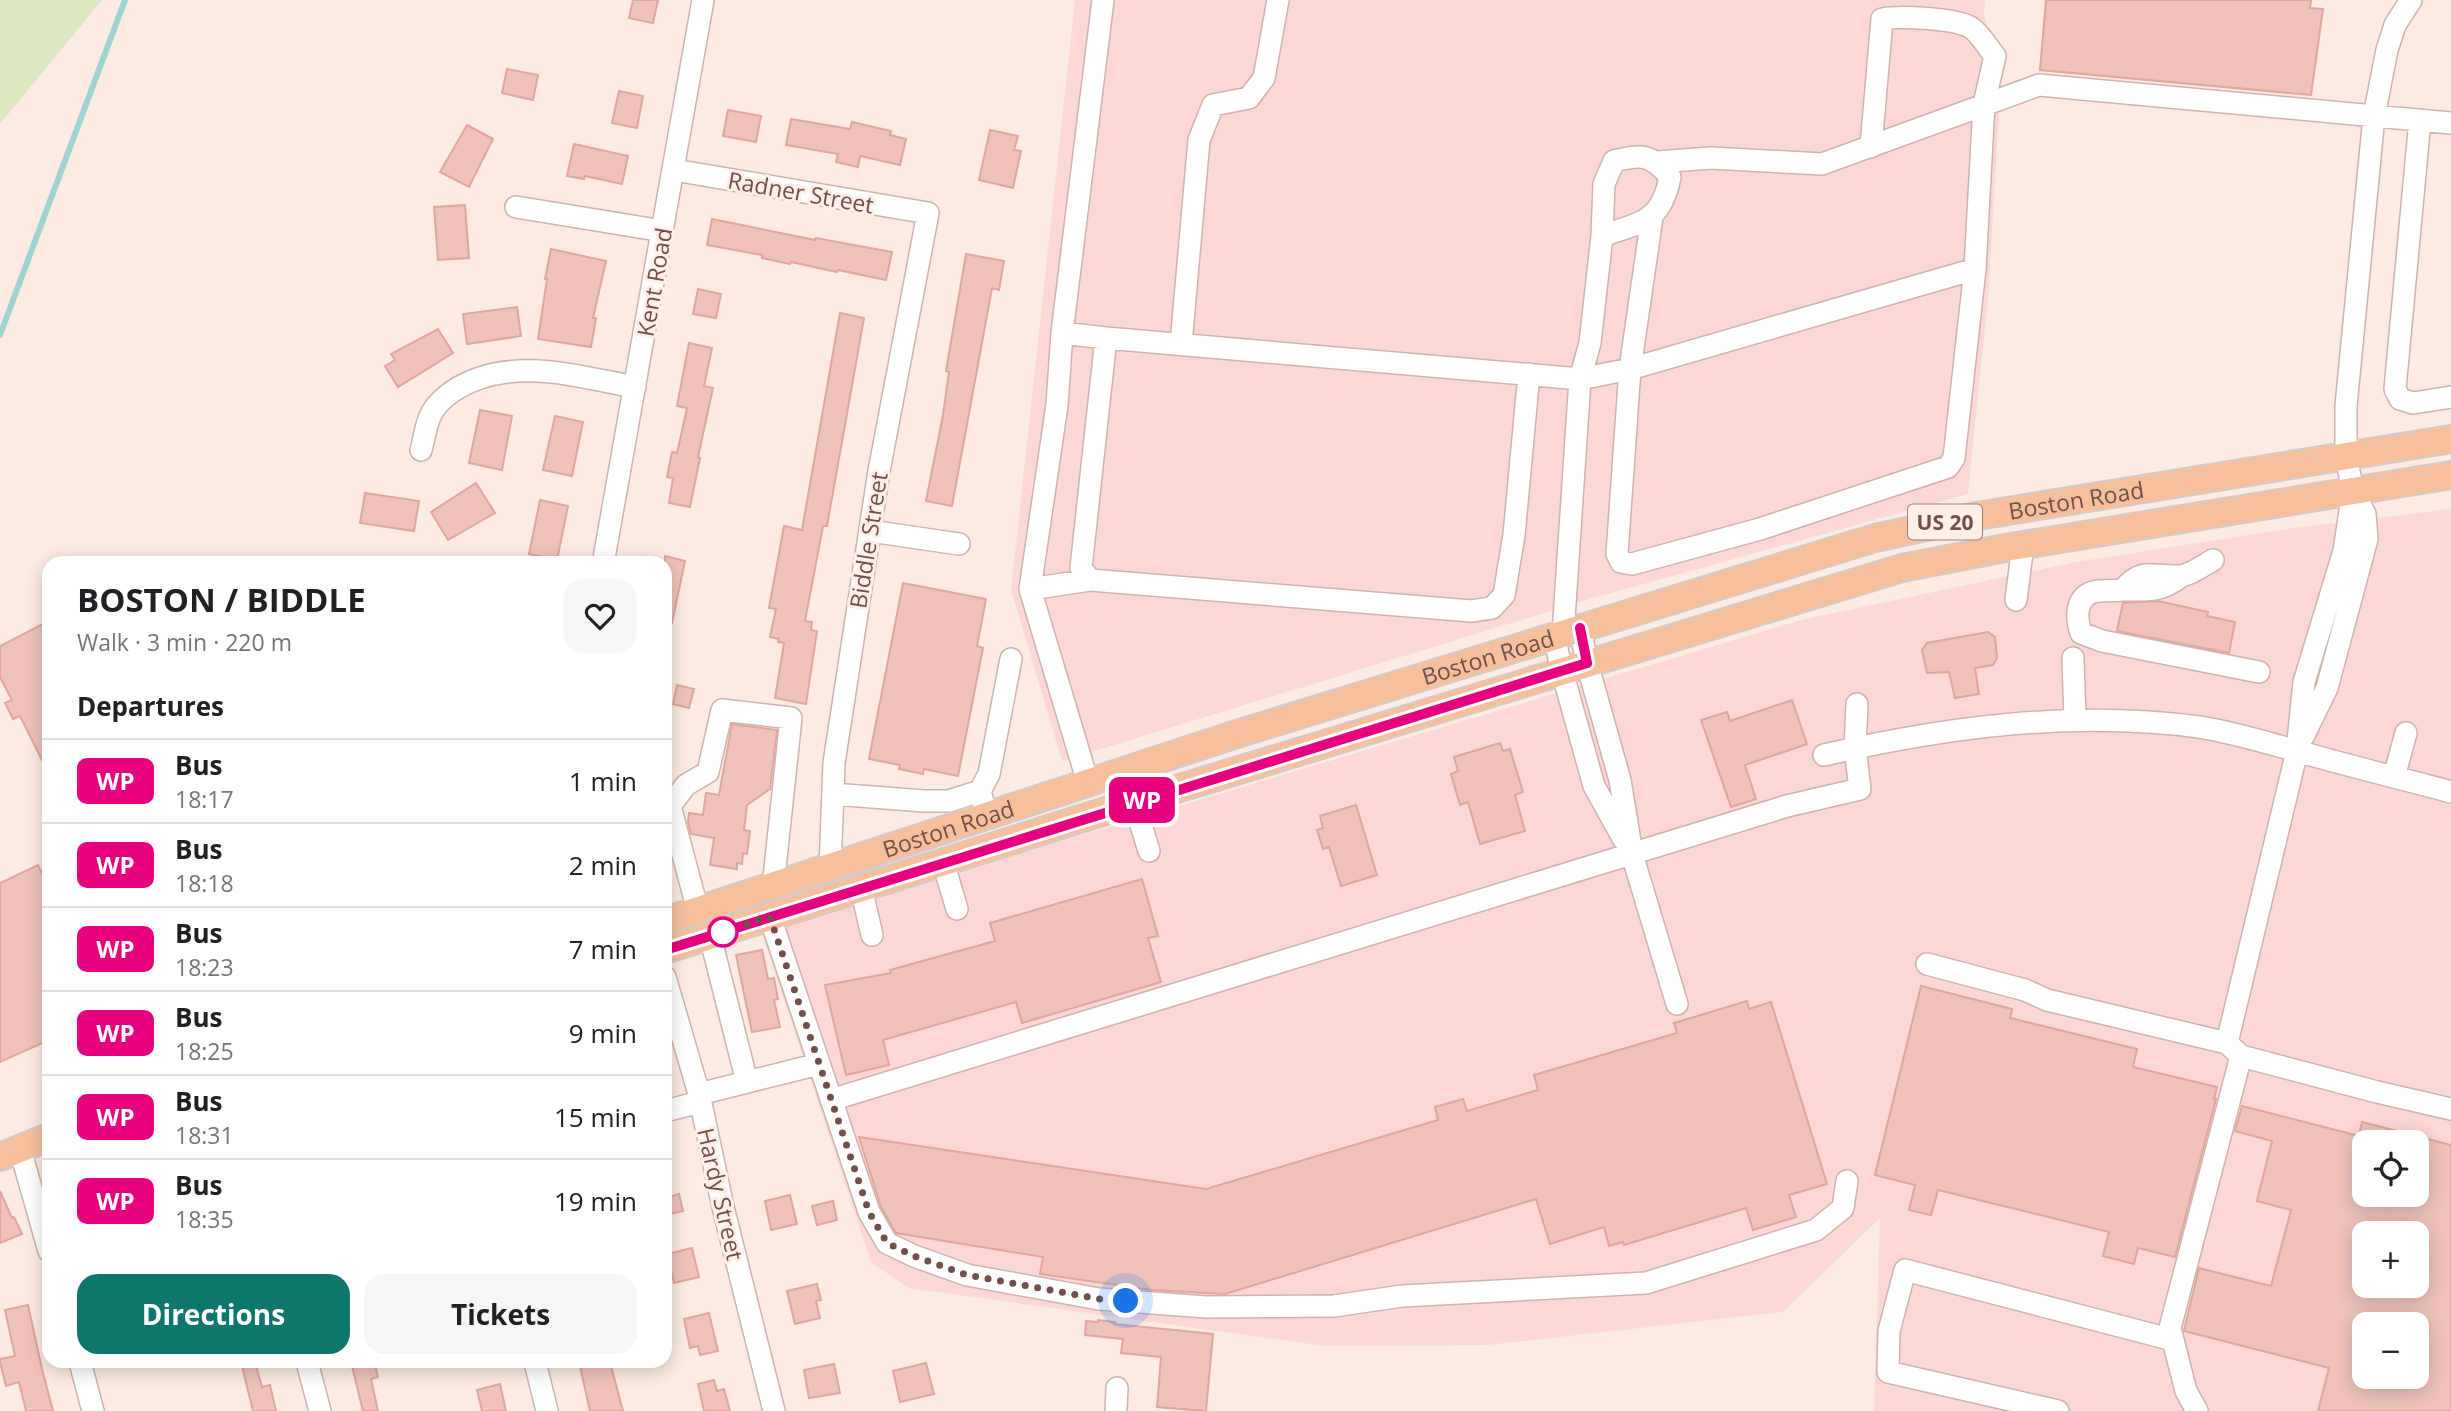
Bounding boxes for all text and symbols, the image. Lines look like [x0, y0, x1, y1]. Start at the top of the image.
street label: Radner Street [725, 163, 877, 221]
street label: Kent Road [629, 225, 679, 339]
street label: Biddle Street [841, 469, 895, 611]
street label: Boston Road [2006, 473, 2146, 527]
road number: US 20 [1908, 504, 1982, 540]
text: BOSTON / BIDDLE [77, 577, 366, 622]
button: heart [563, 579, 637, 653]
street label: Boston Road [1418, 622, 1558, 692]
text: Walk · 3 min · 220 m [77, 626, 292, 658]
text: Departures [77, 688, 224, 724]
text: Bus [175, 747, 222, 783]
text: 1 min [569, 763, 637, 799]
text: WP [96, 764, 135, 797]
line badge: WP [1110, 777, 1174, 823]
text: 18:17 [175, 783, 234, 815]
text: WP [1123, 783, 1161, 816]
street label: Boston Road [878, 792, 1018, 865]
text: Bus [175, 831, 222, 867]
text: 2 min [569, 847, 637, 883]
text: WP [96, 848, 135, 881]
text: 18:18 [175, 867, 234, 899]
text: Bus [175, 915, 222, 951]
unlabelled marker [708, 917, 738, 947]
text: 7 min [569, 931, 637, 967]
text: WP [96, 932, 135, 965]
text: 18:23 [175, 951, 234, 983]
text: Bus [175, 999, 222, 1035]
text: 9 min [569, 1015, 637, 1051]
text: WP [96, 1016, 135, 1049]
text: 18:25 [175, 1035, 234, 1067]
text: Bus [175, 1083, 222, 1119]
text: 15 min [554, 1099, 637, 1135]
text: WP [96, 1100, 135, 1133]
text: 18:31 [175, 1119, 234, 1151]
street label: Hardy Street [690, 1125, 752, 1263]
map controls [2352, 1130, 2429, 1389]
button: locate [2352, 1130, 2429, 1207]
text: Bus [175, 1167, 222, 1203]
text: 19 min [554, 1183, 637, 1219]
text: WP [96, 1184, 135, 1217]
text: 18:35 [175, 1203, 234, 1235]
button: + [2352, 1221, 2429, 1298]
button: Directions [77, 1274, 350, 1354]
button: Tickets [364, 1274, 637, 1354]
your location [1108, 1283, 1143, 1318]
button: − [2352, 1312, 2429, 1389]

